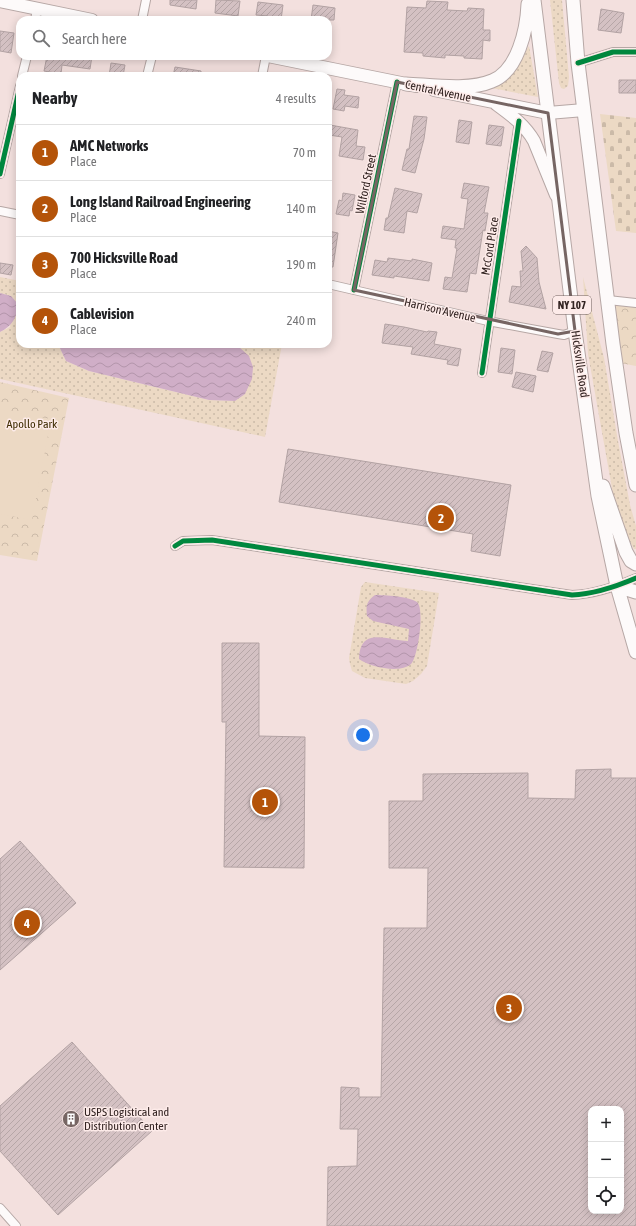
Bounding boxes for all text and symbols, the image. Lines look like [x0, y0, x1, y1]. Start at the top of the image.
search box [16, 16, 332, 60]
icon: search [30, 27, 52, 49]
text: Search here [62, 30, 127, 47]
street label: Central Avenue [404, 77, 472, 105]
text: Nearby [32, 88, 78, 108]
text: 4 results [276, 91, 316, 106]
text: AMC Networks [70, 137, 148, 154]
text: 1 [42, 145, 48, 160]
text: 70 m [293, 145, 316, 160]
street label: Wilford Street [353, 152, 379, 215]
text: Place [70, 154, 97, 169]
text: Long Island Railroad Engineering [70, 193, 251, 210]
text: 2 [42, 201, 48, 216]
text: 140 m [287, 201, 316, 216]
text: Place [70, 210, 97, 225]
street label: McCord Place [478, 216, 502, 276]
text: 700 Hicksville Road [70, 249, 178, 266]
text: 3 [42, 257, 48, 272]
text: 190 m [287, 257, 316, 272]
text: Place [70, 266, 97, 281]
street label: Harrison Avenue [403, 295, 477, 325]
road number: NY 107 [553, 296, 591, 314]
text: Cablevision [70, 305, 134, 322]
text: 4 [42, 313, 48, 328]
text: 240 m [287, 313, 316, 328]
text: Place [70, 322, 97, 337]
street label: Hicksville Road [568, 330, 592, 398]
park label: Apollo Park [7, 417, 58, 431]
pin: 2 [428, 503, 454, 533]
your location [353, 725, 373, 745]
pin: 1 [252, 787, 278, 817]
pin: 4 [14, 908, 40, 938]
pin: 3 [496, 993, 522, 1023]
place label: USPS Logistical and Distribution Center [84, 1105, 169, 1133]
map controls [588, 1106, 624, 1214]
button: + [588, 1106, 624, 1142]
building icon: USPS Logistical and Distribution Center [61, 1109, 81, 1129]
button: − [588, 1142, 624, 1178]
button: locate [588, 1178, 624, 1214]

